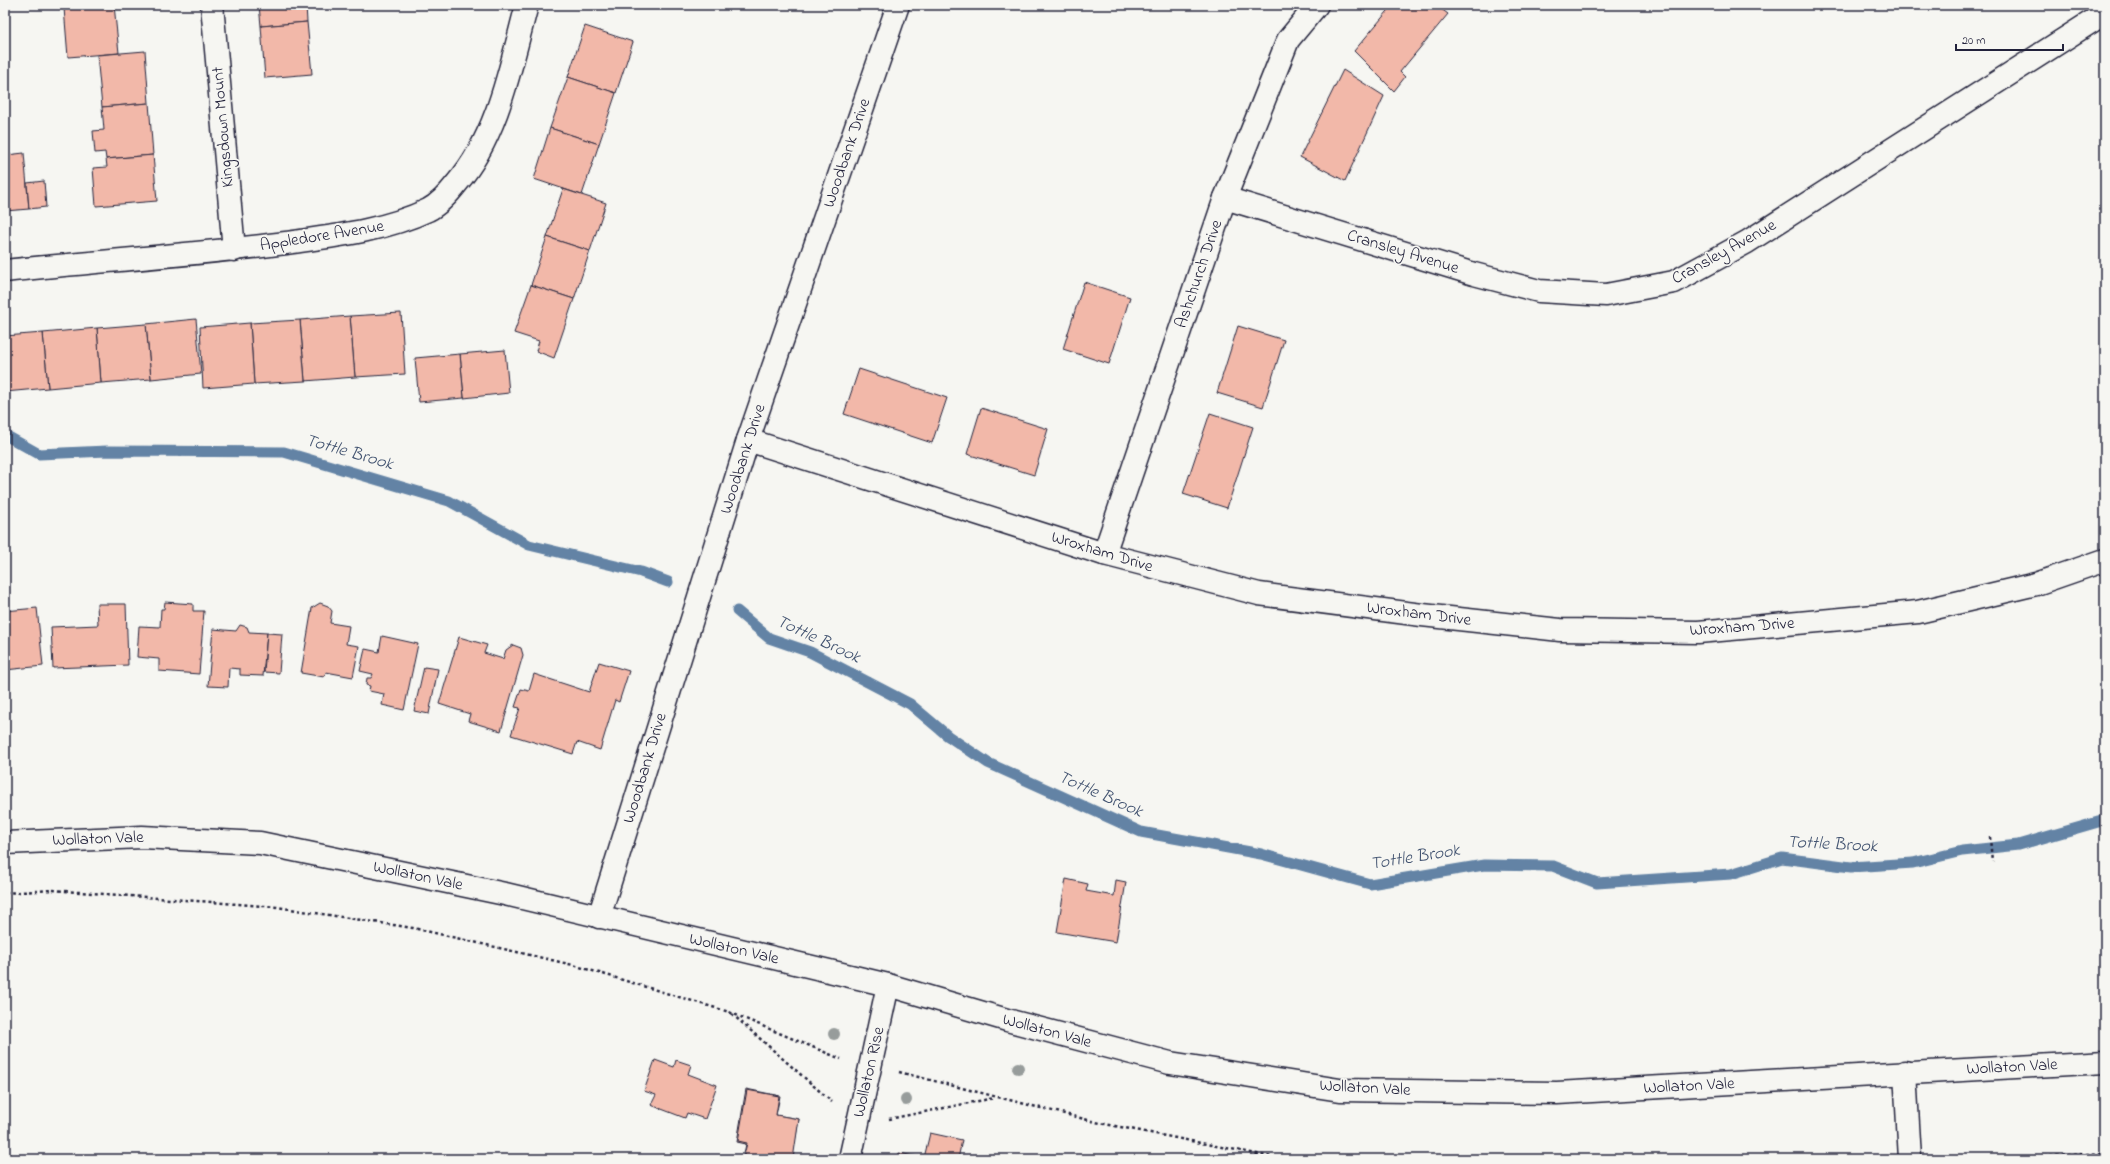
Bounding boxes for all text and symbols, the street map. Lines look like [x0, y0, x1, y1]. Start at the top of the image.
scale bar [1956, 26, 2063, 52]
text: 20 m [1962, 32, 1985, 50]
street label: Kingsdown Mount [205, 65, 243, 188]
street label: Woodbank Drive [817, 95, 878, 211]
street label: Cransley Avenue [1667, 213, 1782, 292]
street label: Appledore Avenue [258, 214, 386, 258]
street label: Ashchurch Drive [1169, 216, 1229, 332]
street label: Cransley Avenue [1344, 223, 1462, 282]
street label: Woodbank Drive [713, 400, 773, 517]
water label: Tottle Brook [302, 428, 397, 478]
street label: Wroxham Drive [1048, 525, 1156, 579]
street label: Wroxham Drive [1365, 595, 1473, 633]
water label: Tottle Brook [772, 609, 865, 671]
street label: Wroxham Drive [1689, 611, 1796, 643]
street label: Woodbank Drive [616, 709, 674, 826]
water label: Tottle Brook [1053, 765, 1148, 826]
street label: Wollaton Vale [52, 825, 144, 853]
water label: Tottle Brook [1786, 830, 1879, 860]
water label: Tottle Brook [1368, 838, 1463, 878]
street label: Wollaton Vale [371, 854, 466, 898]
street label: Wollaton Vale [687, 927, 782, 972]
street label: Wollaton Vale [1000, 1007, 1095, 1055]
street label: Wollaton Rise [846, 1024, 892, 1120]
street label: Wollaton Vale [1966, 1052, 2059, 1082]
street label: Wollaton Vale [1643, 1071, 1736, 1101]
street label: Wollaton Vale [1319, 1073, 1412, 1103]

